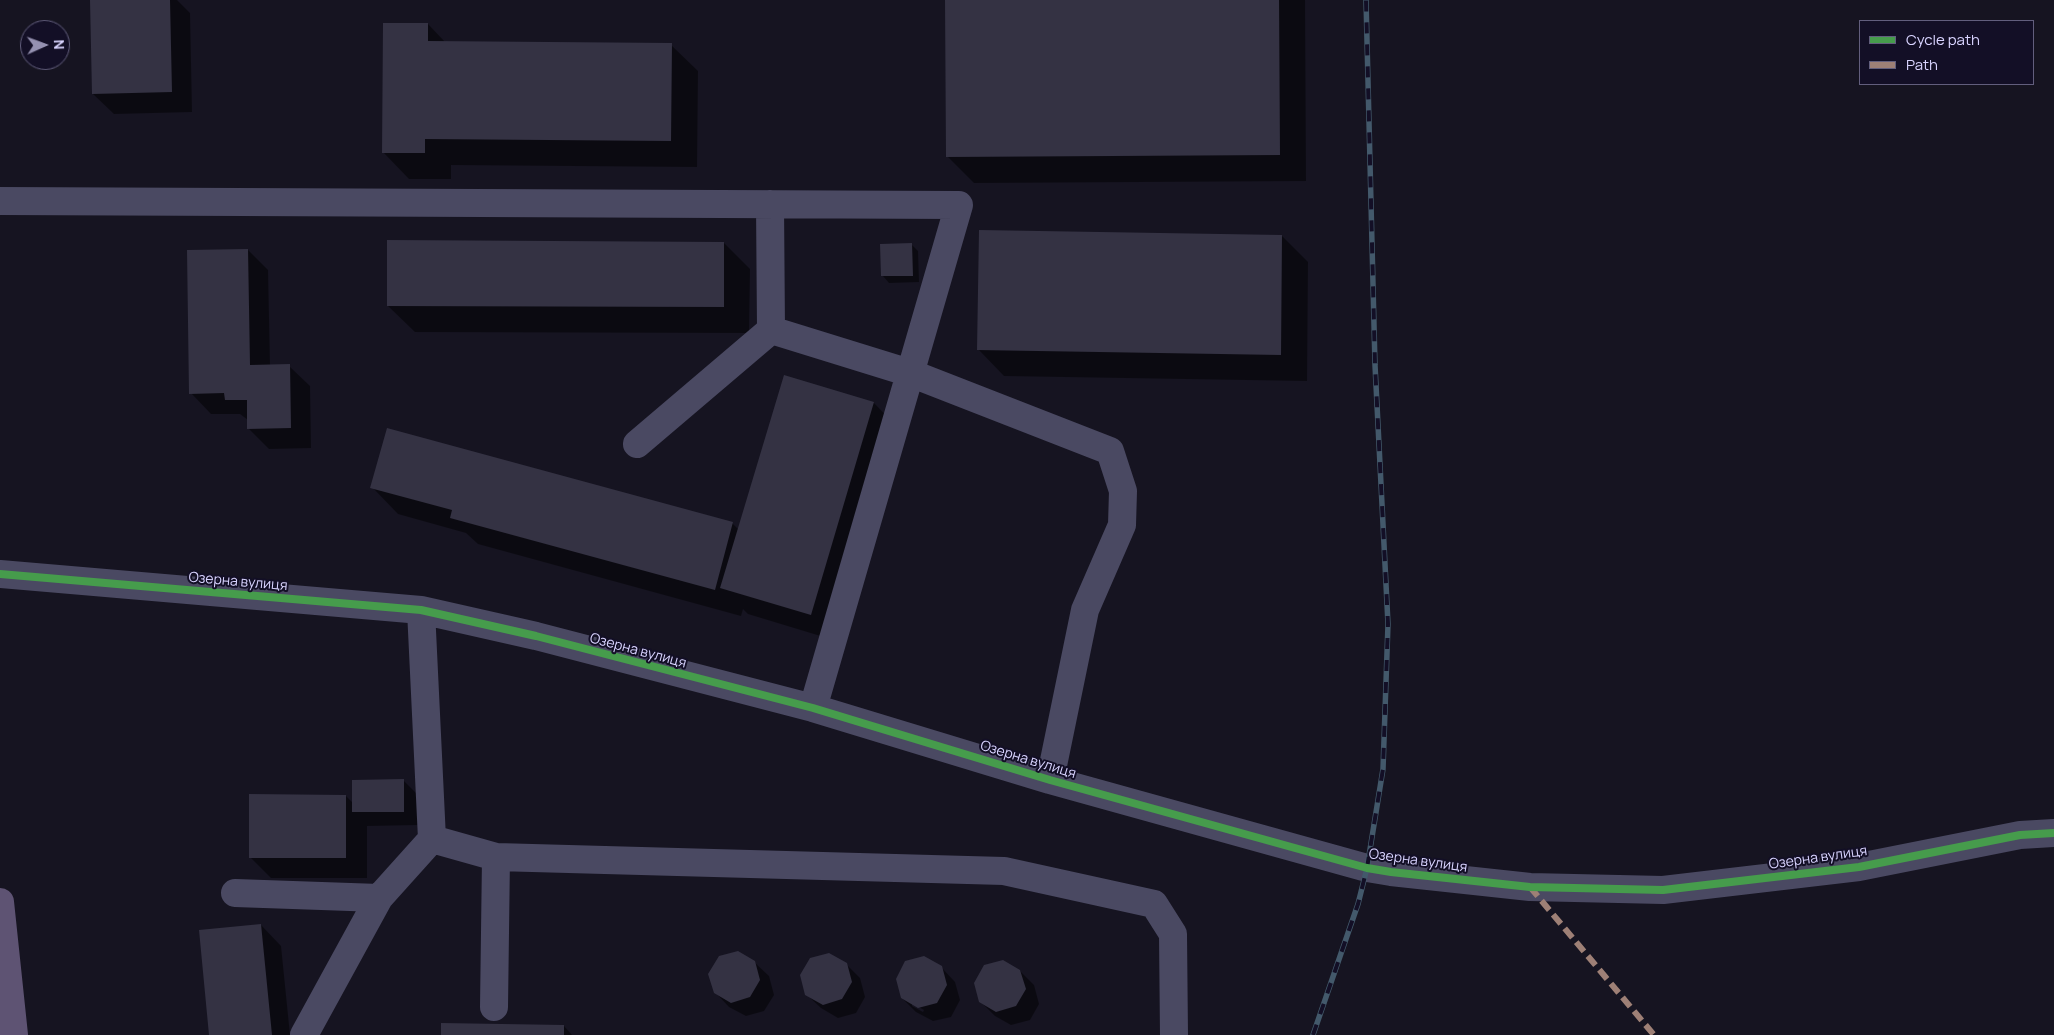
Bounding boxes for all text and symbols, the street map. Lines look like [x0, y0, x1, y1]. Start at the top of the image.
north arrow [20, 20, 70, 70]
legend [1859, 20, 2034, 85]
text: Cycle path [1906, 29, 1980, 50]
text: N [50, 39, 69, 50]
text: Path [1906, 54, 1938, 75]
street label: Озерна вулиця [188, 569, 288, 595]
street label: Озерна вулиця [588, 630, 688, 672]
street label: Озерна вулиця [978, 737, 1078, 783]
street label: Озерна вулиця [1768, 843, 1868, 873]
street label: Озерна вулиця [1368, 846, 1468, 876]

